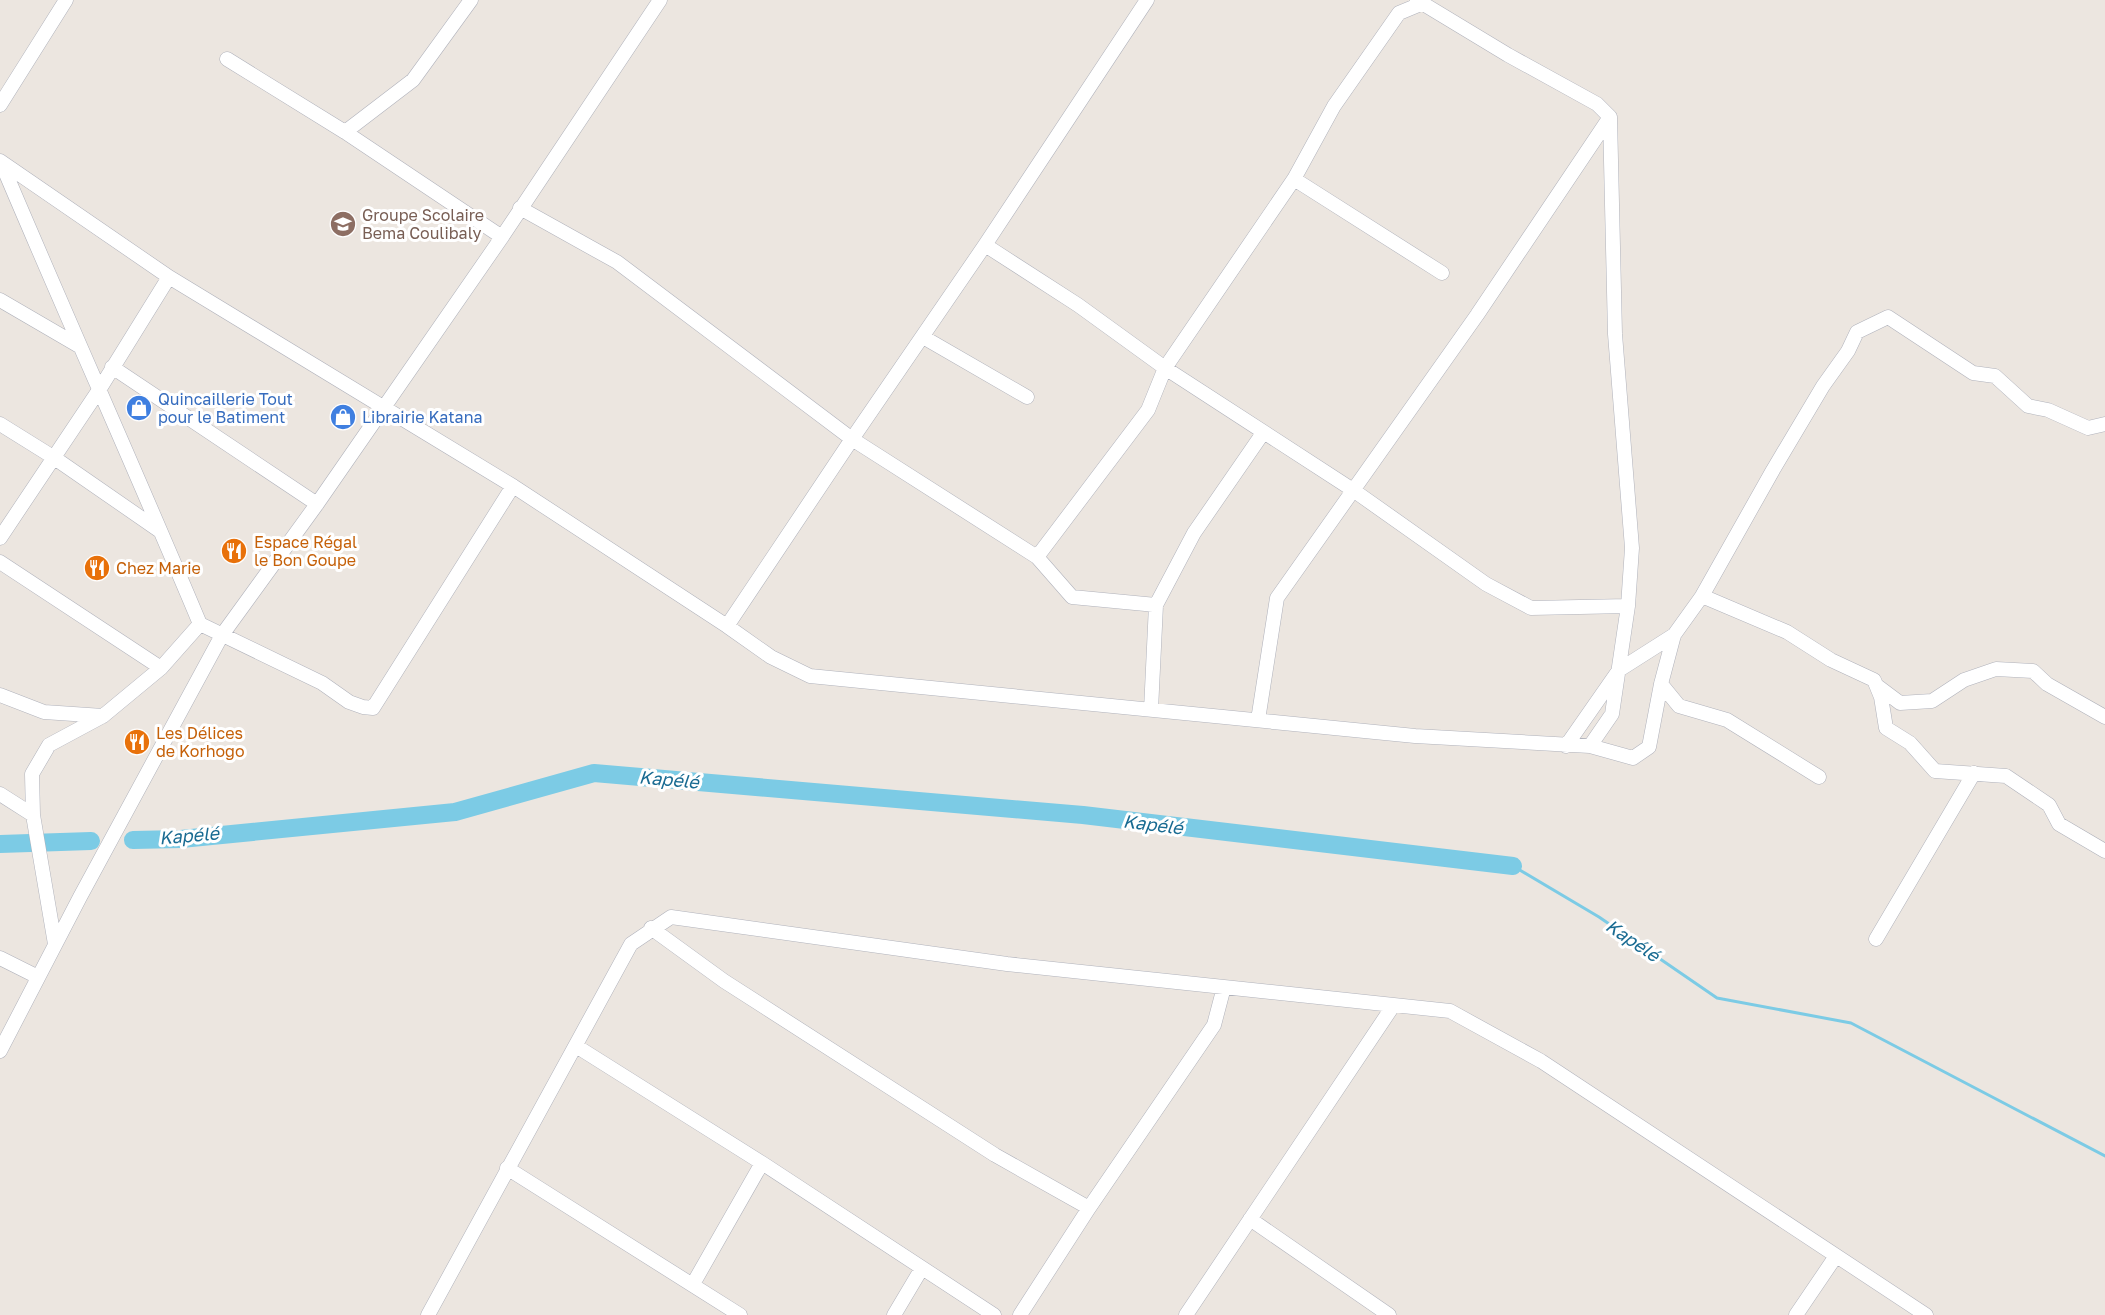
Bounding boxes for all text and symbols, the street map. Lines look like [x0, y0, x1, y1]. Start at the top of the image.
place label: Groupe Scolaire Bema Coulibaly [362, 205, 484, 243]
school or university icon: Groupe Scolaire Bema Coulibaly [328, 209, 358, 239]
place label: Quincaillerie Tout pour le Batiment [158, 389, 293, 427]
shop icon: Quincaillerie Tout pour le Batiment [124, 393, 154, 423]
shop icon: Librairie Katana [328, 402, 358, 432]
place label: Librairie Katana [362, 407, 483, 427]
place label: Espace Régal le Bon Goupe [254, 532, 357, 570]
restaurant icon: Espace Régal le Bon Goupe [219, 536, 249, 566]
restaurant icon: Chez Marie [82, 553, 112, 583]
place label: Chez Marie [116, 558, 201, 578]
place label: Les Délices de Korhogo [156, 723, 245, 761]
restaurant icon: Les Délices de Korhogo [122, 727, 152, 757]
water label: Kapélé [638, 765, 701, 793]
water label: Kapélé [1122, 809, 1186, 839]
water label: Kapélé [158, 821, 221, 849]
water label: Kapélé [1602, 914, 1665, 967]

